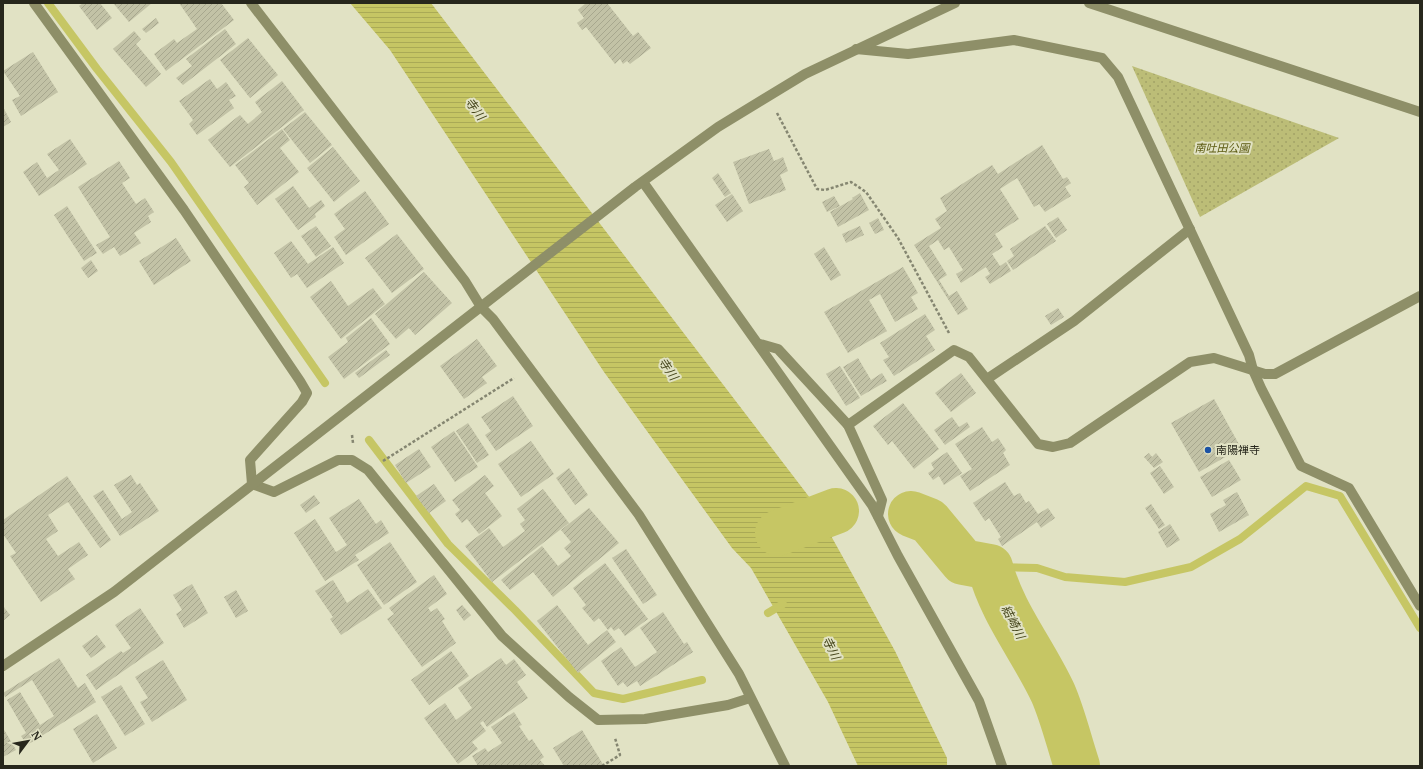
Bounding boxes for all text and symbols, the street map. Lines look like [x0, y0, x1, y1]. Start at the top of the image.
water label: 寺川 [462, 95, 490, 124]
park label: 南吐田公園 [1195, 141, 1251, 155]
water label: 寺川 [655, 355, 682, 385]
place label: 南陽禅寺 [1216, 443, 1260, 457]
marker: 南陽禅寺 [1203, 445, 1213, 455]
water label: 結崎川 [999, 602, 1029, 643]
water label: 寺川 [819, 634, 844, 664]
north arrow [8, 721, 48, 761]
text: N [28, 728, 45, 744]

